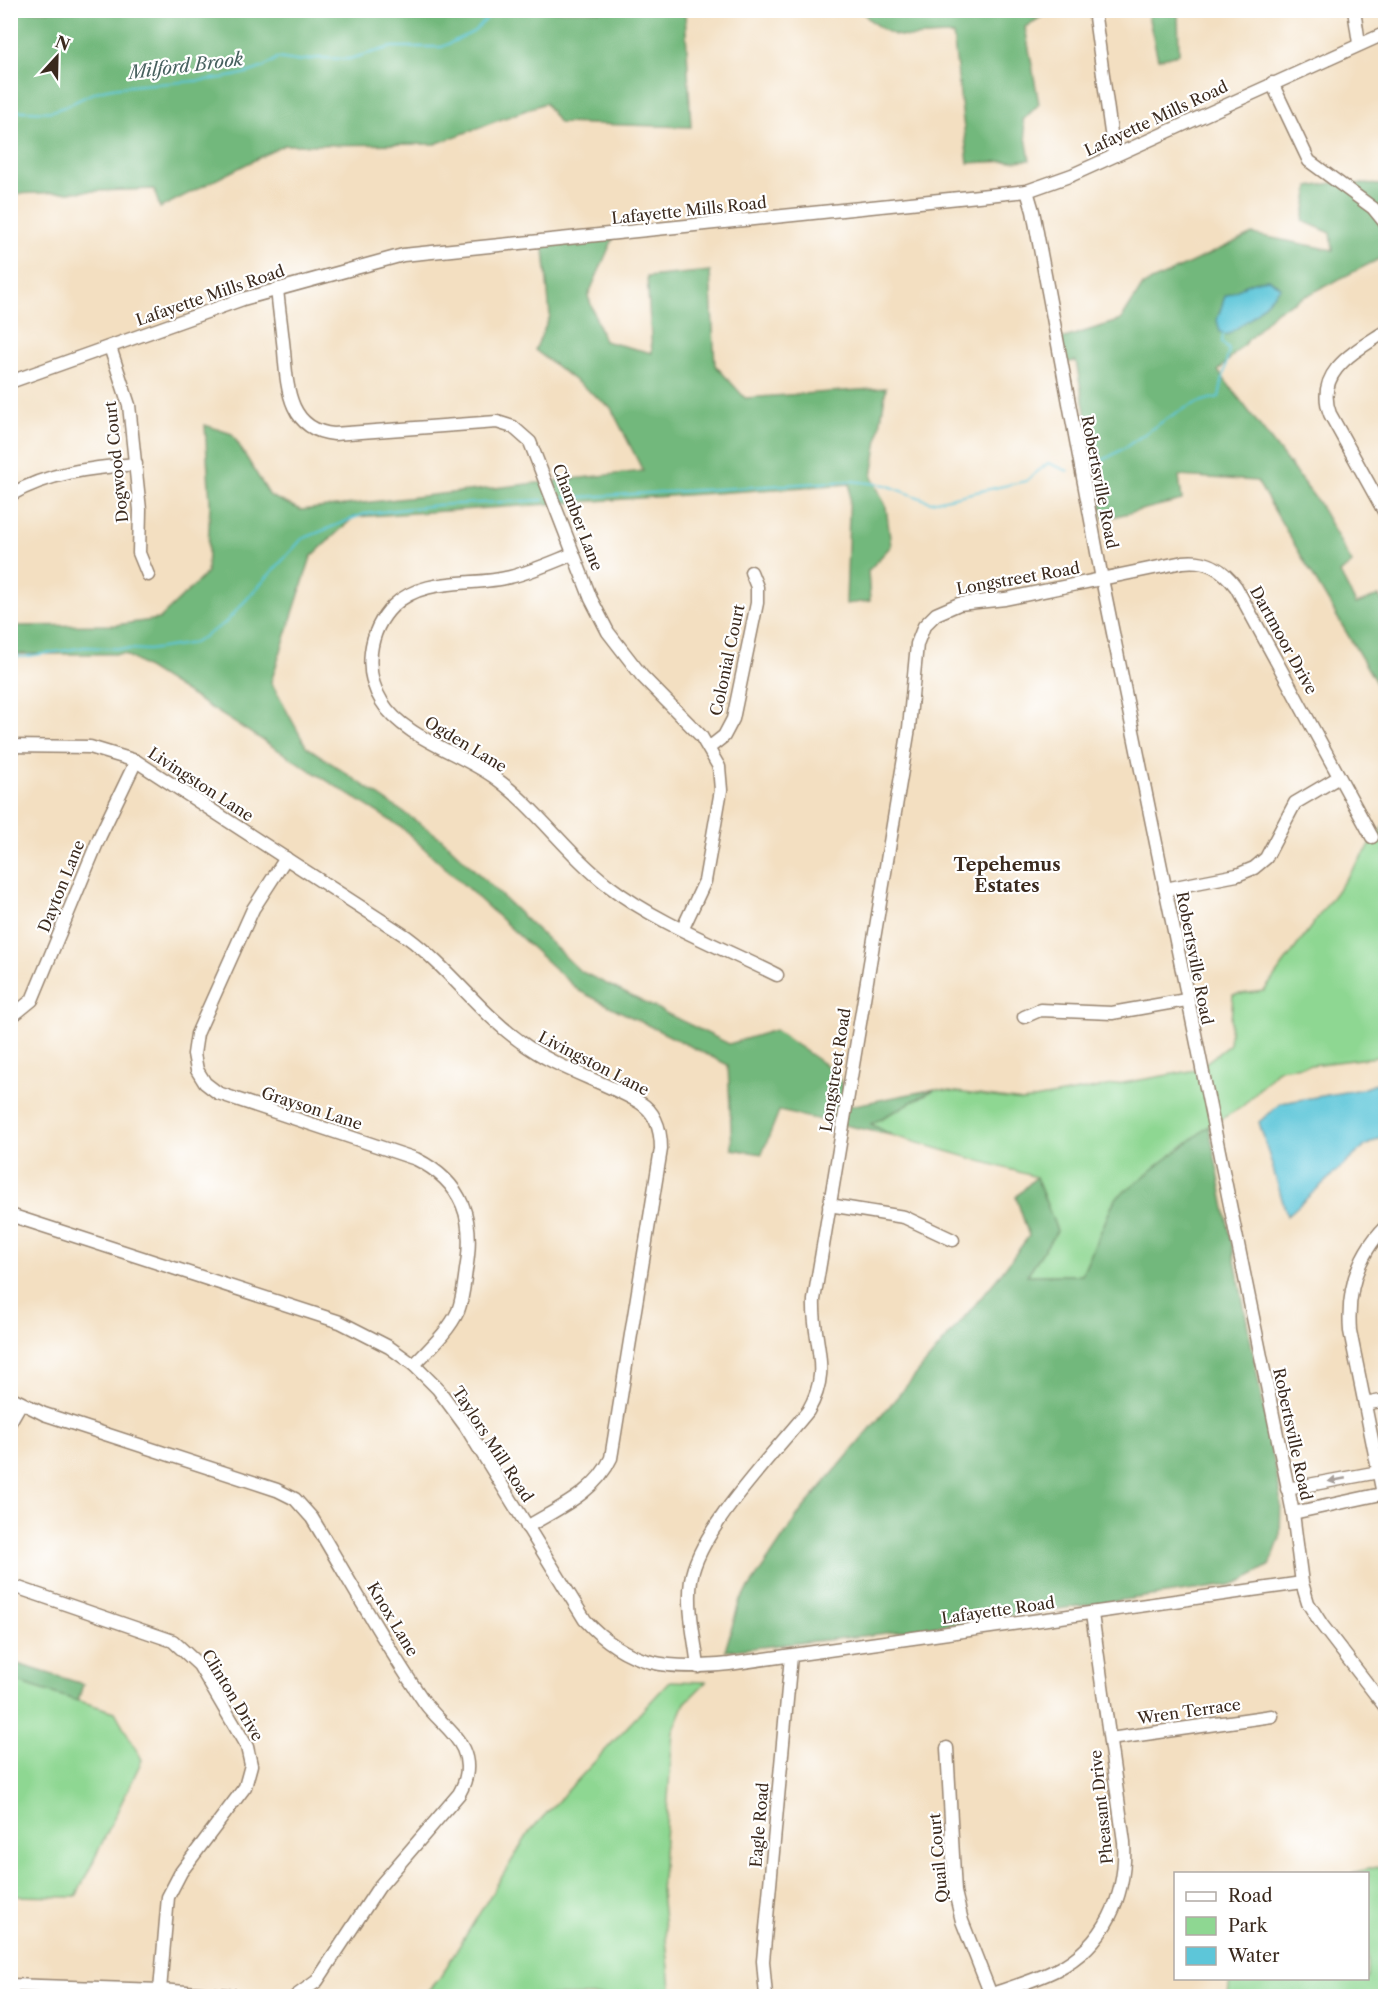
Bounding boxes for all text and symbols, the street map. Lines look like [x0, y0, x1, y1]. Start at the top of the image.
north arrow [27, 27, 87, 87]
text: N [52, 31, 73, 55]
water label: Milford Brook [126, 48, 245, 84]
street label: Lafayette Mills Road [1081, 76, 1231, 160]
street label: Lafayette Mills Road [610, 192, 768, 228]
street label: Lafayette Mills Road [133, 260, 287, 330]
street label: Dogwood Court [100, 400, 132, 524]
street label: Robertsville Road [1077, 414, 1123, 550]
street label: Chamber Lane [548, 461, 608, 573]
street label: Longstreet Road [955, 557, 1082, 599]
street label: Dartmoor Drive [1246, 582, 1322, 698]
street label: Colonial Court [705, 602, 749, 718]
street label: Ogden Lane [421, 712, 511, 776]
street label: Livingston Lane [145, 742, 258, 826]
street label: Dayton Lane [33, 837, 89, 935]
district label: Tepehemus Estates [953, 854, 1061, 897]
street label: Robertsville Road [1172, 890, 1218, 1026]
street label: Longstreet Road [815, 1006, 855, 1133]
street label: Livingston Lane [535, 1026, 653, 1100]
street label: Grayson Lane [259, 1082, 365, 1134]
street label: Robertsville Road [1269, 1366, 1317, 1502]
street label: Taylors Mill Road [448, 1382, 538, 1506]
one-way arrow [1327, 1476, 1346, 1485]
street label: Knox Lane [363, 1578, 423, 1660]
street label: Lafayette Road [940, 1592, 1056, 1628]
street label: Clinton Drive [198, 1646, 268, 1744]
street label: Wren Terrace [1135, 1694, 1242, 1728]
street label: Pheasant Drive [1085, 1749, 1117, 1865]
street label: Eagle Road [745, 1781, 773, 1868]
street label: Quail Court [924, 1812, 952, 1904]
legend [1174, 1872, 1369, 1980]
text: Road [1228, 1885, 1273, 1907]
text: Park [1228, 1915, 1269, 1937]
text: Water [1227, 1945, 1280, 1967]

